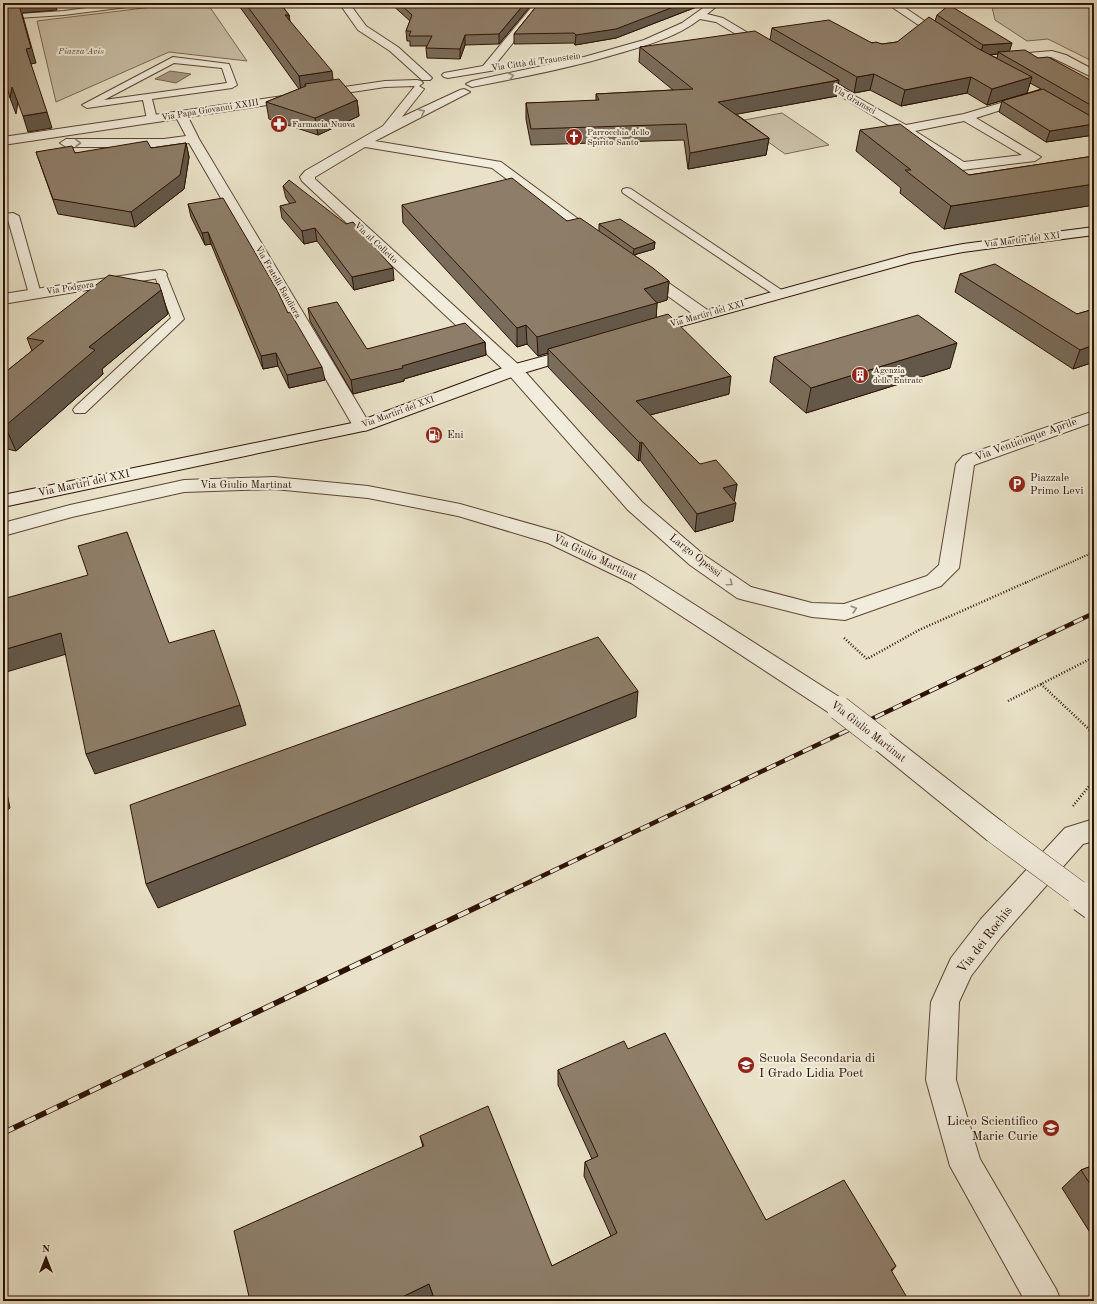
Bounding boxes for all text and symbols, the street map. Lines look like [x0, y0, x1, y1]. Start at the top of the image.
park label: Piazza Avis [57, 47, 104, 56]
street label: Via Città di Traunstein [491, 51, 581, 73]
one-way arrow [507, 72, 514, 81]
street label: Via Gramsci [831, 84, 878, 116]
street label: Via Papa Giovanni XXIII [161, 98, 260, 122]
one-way arrow [418, 109, 425, 117]
pharmacy icon: Farmacia Nuova [269, 114, 289, 134]
place label: Farmacia Nuova [292, 120, 356, 129]
church icon: Parrocchia dello Spirito Santo [564, 127, 584, 147]
place label: Parrocchia dello Spirito Santo [587, 128, 650, 147]
one-way arrow [75, 139, 81, 147]
street label: Via al Colletto [353, 221, 400, 266]
street label: Via Martiri del XXI [983, 231, 1061, 249]
street label: Via Fratelli Bandiera [254, 244, 303, 320]
street label: Via Podgora [45, 280, 95, 296]
street label: Via Martiri del XXI [669, 299, 746, 329]
building icon: Agenzia delle Entrate [850, 365, 870, 385]
place label: Agenzia delle Entrate [873, 366, 923, 385]
street label: Via Martiri del XXI [360, 395, 436, 429]
street label: Via Venticinque Aprile [974, 416, 1078, 464]
fuel station icon: Eni [424, 425, 444, 445]
place label: Eni [447, 430, 464, 441]
street label: Via Martiri del XXI [37, 469, 131, 499]
place label: Piazzale Primo Levi [1030, 473, 1083, 497]
parking icon: Piazzale Primo Levi [1007, 474, 1027, 494]
street label: Via Giulio Martinat [200, 480, 292, 491]
street label: Largo Opessi [667, 532, 723, 580]
street label: Via Giulio Martinat [551, 533, 639, 583]
one-way arrow [726, 578, 733, 586]
one-way arrow [851, 605, 858, 614]
street label: Via Giulio Martinat [828, 699, 908, 765]
street label: Via dei Rochis [955, 904, 1015, 976]
place label: Scuola Secondaria di I Grado Lidia Poet [759, 1052, 876, 1080]
school or university icon: Scuola Secondaria di I Grado Lidia Poet [736, 1055, 756, 1075]
place label: Liceo Scientifico Marie Curie [947, 1115, 1038, 1143]
school or university icon: Liceo Scientifico Marie Curie [1041, 1118, 1061, 1138]
north arrow [26, 1238, 66, 1278]
text: N [42, 1244, 51, 1255]

